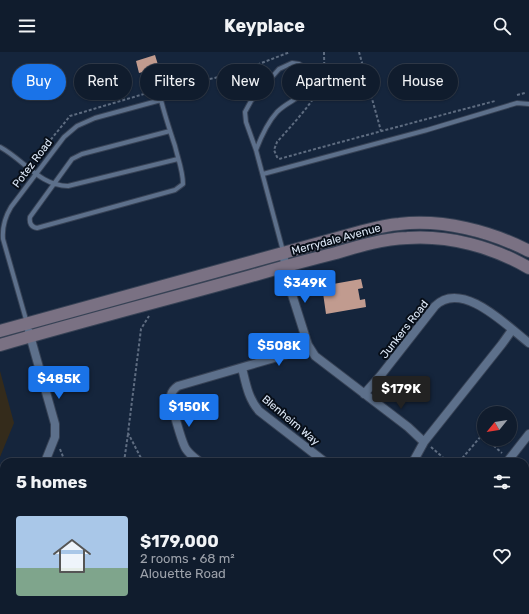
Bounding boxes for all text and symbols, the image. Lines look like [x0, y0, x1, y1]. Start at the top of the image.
icon: menu [16, 15, 38, 37]
text: Keyplace [224, 15, 305, 37]
icon: search [491, 15, 513, 37]
chip: Buy [12, 64, 66, 100]
chip: Rent [74, 64, 132, 100]
chip: Filters [140, 64, 209, 100]
chip: New [217, 64, 274, 100]
chip: Apartment [282, 64, 380, 100]
chip: House [388, 64, 458, 100]
street label: Potez Road [10, 136, 55, 190]
street label: Merrydale Avenue [290, 221, 382, 258]
pin: $349K [277, 270, 333, 304]
text: $349K [283, 275, 327, 290]
street label: Junkers Road [378, 298, 431, 361]
pin: $508K [251, 333, 307, 367]
text: $508K [257, 338, 301, 353]
pin: $485K [31, 366, 87, 400]
text: $485K [37, 371, 81, 386]
pin: $179K [373, 376, 429, 410]
text: $179K [381, 381, 421, 396]
street label: Blenheim Way [259, 393, 322, 448]
pin: $150K [161, 394, 217, 428]
text: $150K [168, 399, 210, 414]
north arrow [477, 406, 517, 446]
map controls [477, 406, 517, 446]
icon: filters [491, 471, 513, 493]
text: 5 homes [16, 472, 87, 492]
text: $179,000 [140, 531, 219, 551]
icon: home [48, 532, 96, 580]
icon: heart [491, 545, 513, 567]
text: 2 rooms · 68 m² [140, 551, 235, 566]
text: Alouette Road [140, 566, 226, 581]

